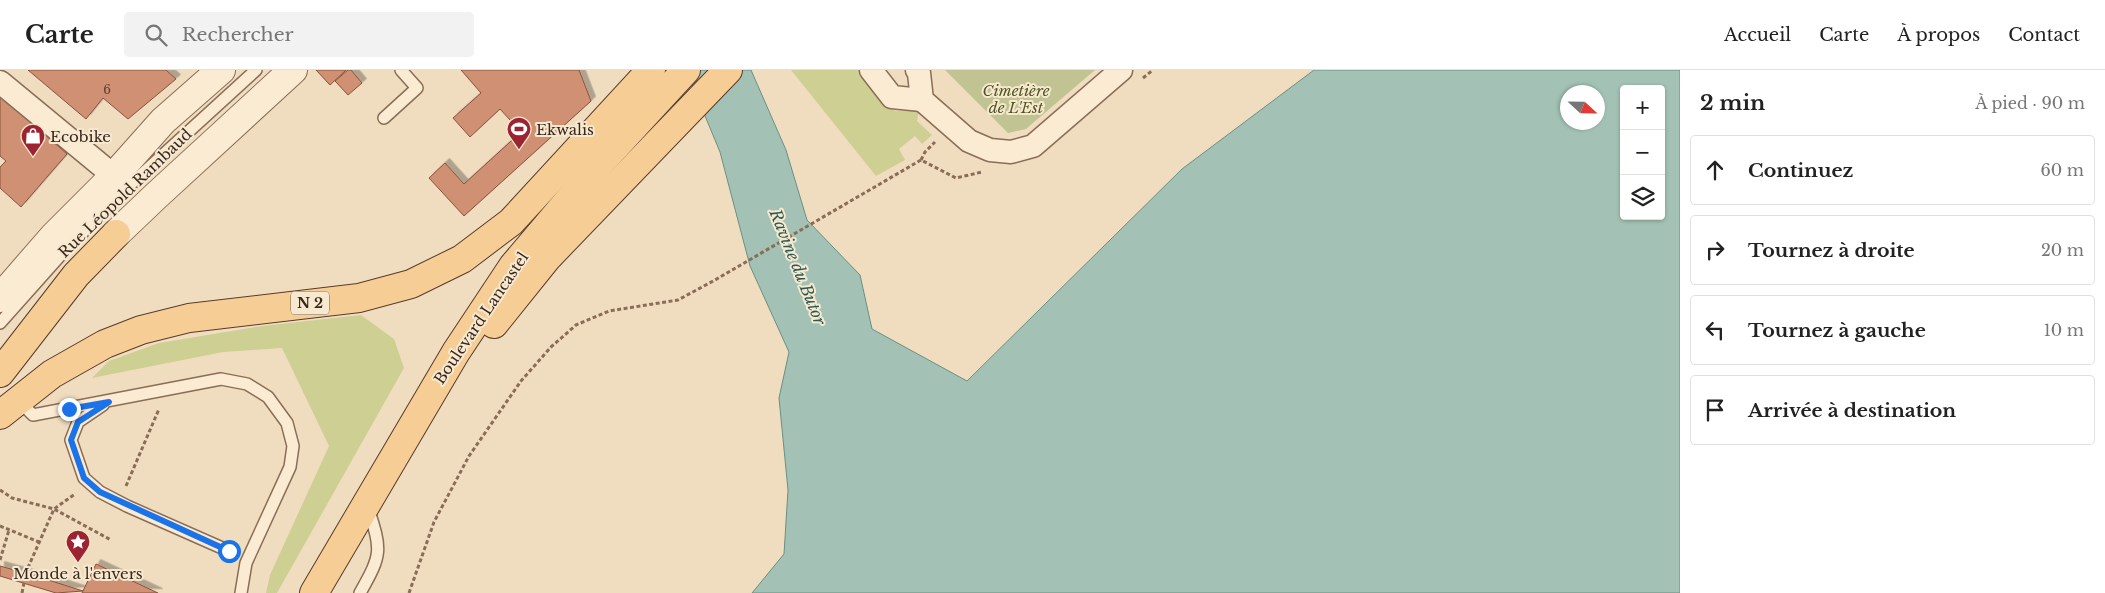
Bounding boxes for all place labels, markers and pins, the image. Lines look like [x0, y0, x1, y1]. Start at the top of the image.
sports icon: Ekwalis [506, 116, 532, 150]
place label: Ekwalis [536, 120, 594, 139]
shop icon: Ecobike [20, 123, 46, 157]
place label: Ecobike [50, 127, 111, 146]
place icon: Monde à l'envers [65, 529, 91, 563]
place label: Monde à l'envers [13, 564, 143, 583]

